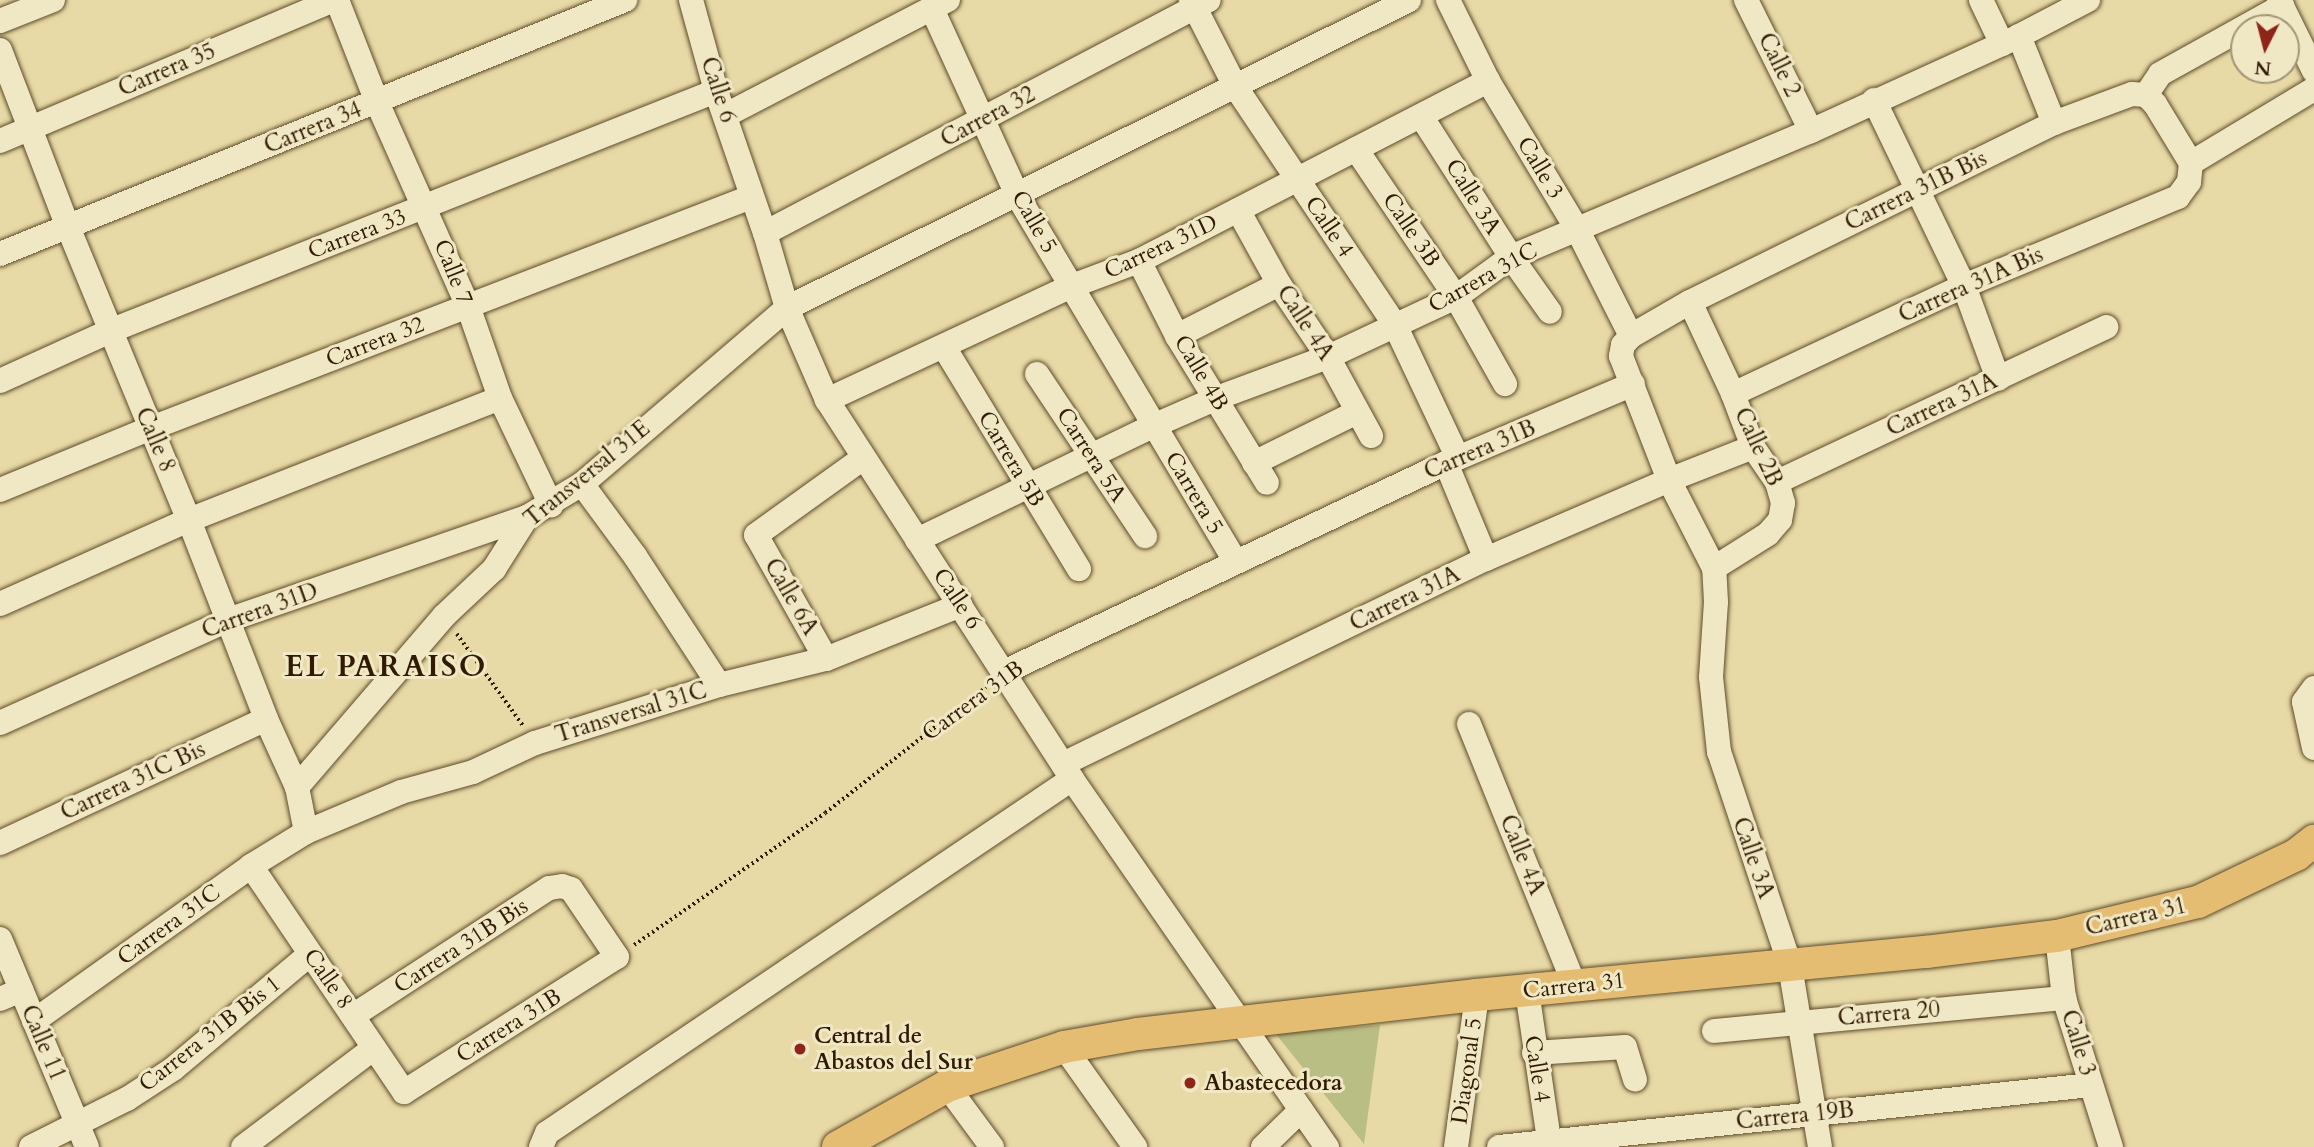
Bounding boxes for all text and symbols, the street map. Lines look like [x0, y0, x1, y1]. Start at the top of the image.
north arrow [2230, 14, 2300, 84]
street label: Calle 2 [1752, 29, 1806, 101]
street label: Carrera 35 [114, 37, 220, 103]
street label: Calle 6 [694, 54, 742, 126]
text: N [2253, 54, 2273, 82]
street label: Carrera 32 [936, 81, 1040, 153]
street label: Carrera 34 [260, 96, 366, 160]
street label: Calle 3 [1511, 132, 1569, 204]
street label: Carrera 31B Bis [1841, 145, 1991, 237]
street label: Calle 3A [1439, 154, 1507, 240]
street label: Calle 5 [1005, 186, 1063, 258]
street label: Calle 3B [1376, 188, 1446, 272]
street label: Calle 4 [1299, 191, 1359, 263]
street label: Carrera 33 [304, 203, 410, 265]
street label: Carrera 31D [1100, 209, 1222, 285]
street label: Calle 7 [428, 235, 478, 309]
street label: Carrera 31C [1424, 237, 1542, 319]
street label: Carrera 31A Bis [1895, 241, 2047, 329]
street label: Calle 4A [1271, 280, 1339, 366]
street label: Carrera 32 [322, 311, 428, 373]
street label: Calle 4B [1168, 330, 1234, 416]
street label: Carrera 31A [1882, 367, 2002, 443]
street label: Carrera 5A [1050, 402, 1132, 508]
street label: Calle 8 [129, 403, 181, 477]
street label: Calle 2B [1728, 403, 1788, 491]
street label: Carrera 5B [972, 406, 1050, 512]
street label: Carrera 31B [1420, 414, 1540, 486]
street label: Transversal 31E [519, 415, 655, 533]
street label: Carrera 5 [1159, 447, 1229, 539]
street label: Calle 6A [758, 554, 824, 640]
street label: Carrera 31A [1345, 560, 1465, 638]
street label: Calle 6 [927, 563, 987, 635]
street label: Carrera 31D [198, 577, 322, 645]
district label: EL PARAISO [286, 649, 486, 685]
street label: Carrera 31B [917, 655, 1029, 747]
street label: Transversal 31C [552, 677, 710, 749]
street label: Carrera 31C Bis [56, 735, 210, 827]
street label: Calle 4A [1493, 811, 1551, 899]
street label: Calle 3A [1726, 814, 1780, 902]
street label: Carrera 31C [112, 878, 226, 972]
street label: Carrera 31B Bis [389, 892, 533, 1000]
street label: Carrera 31 [2083, 892, 2189, 942]
street label: Calle 8 [297, 943, 359, 1015]
street label: Carrera 31 [1521, 967, 1627, 1005]
street label: Carrera 31B Bis 1 [134, 970, 286, 1098]
street label: Carrera 31B [451, 983, 567, 1069]
street label: Carrera 20 [1837, 996, 1941, 1032]
street label: Calle 11 [15, 1001, 71, 1085]
street label: Calle 3 [2055, 1007, 2101, 1079]
street label: Diagonal 5 [1446, 1016, 1488, 1126]
place label: Central de Abastos del Sur [814, 1022, 973, 1076]
street label: Calle 4 [1518, 1033, 1556, 1105]
marker: Central de Abastos del Sur [792, 1041, 808, 1057]
place label: Abastecedora [1204, 1069, 1342, 1097]
marker: Abastecedora [1182, 1075, 1198, 1091]
street label: Carrera 19B [1735, 1096, 1855, 1136]

